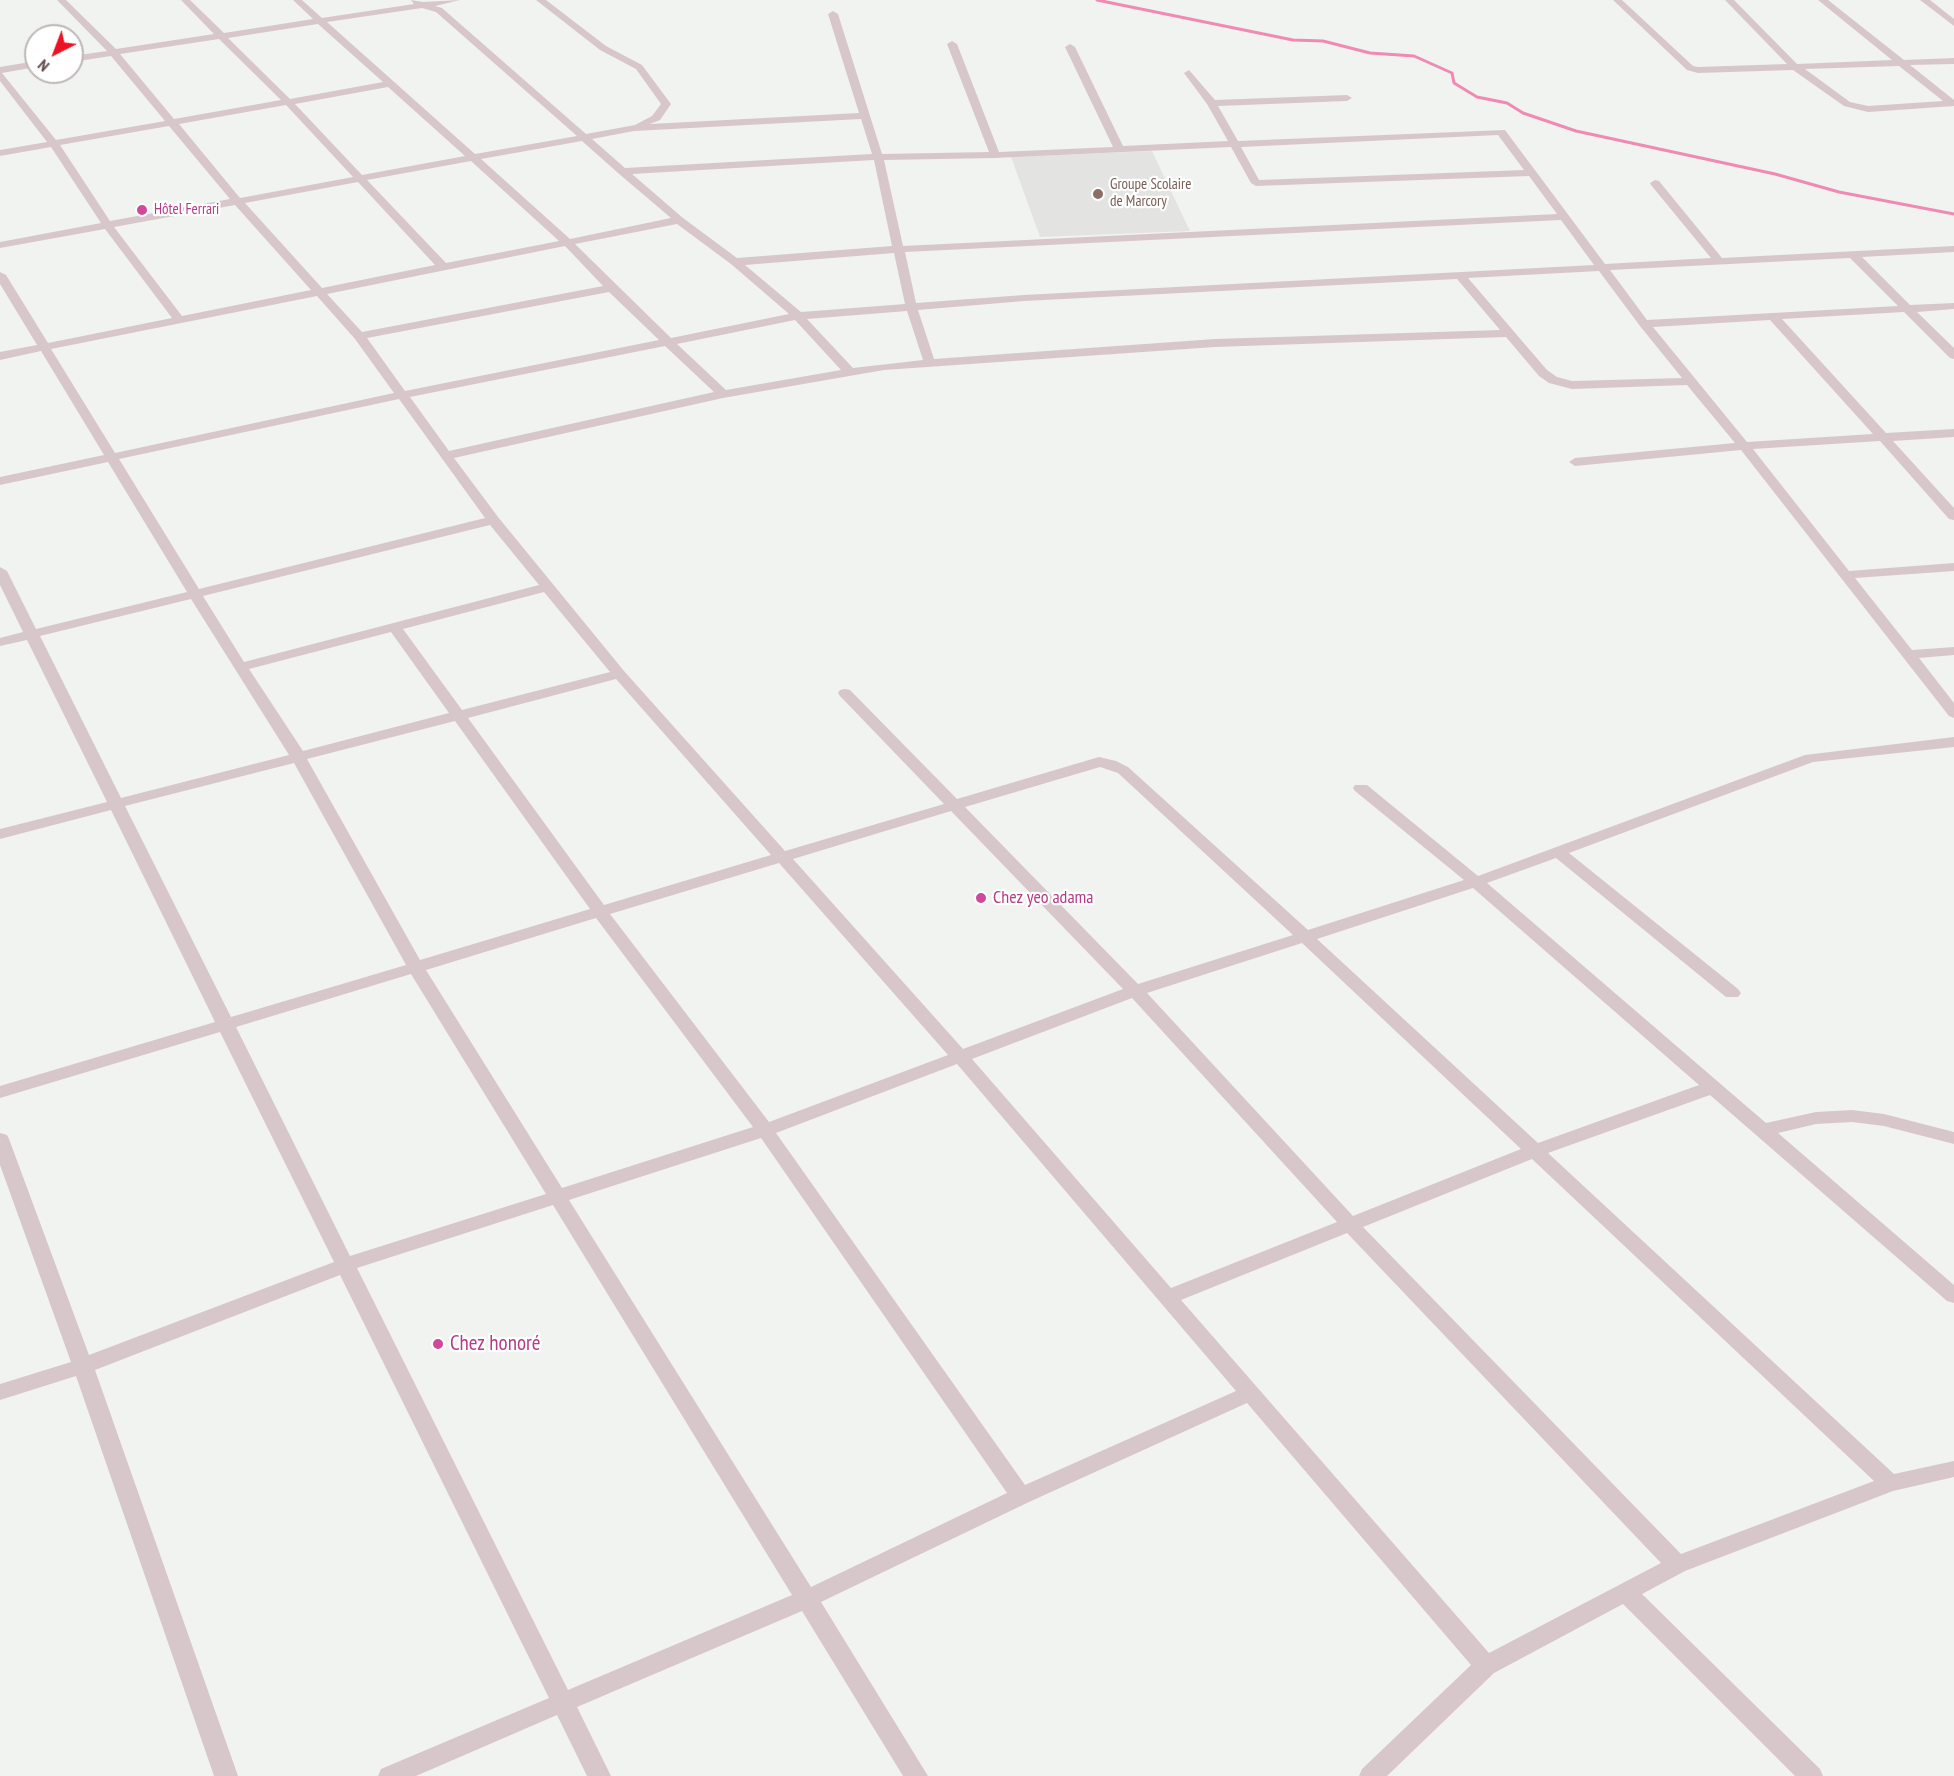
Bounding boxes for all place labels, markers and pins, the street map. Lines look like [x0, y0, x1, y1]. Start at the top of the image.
place label: Groupe Scolaire de Marcory [1110, 176, 1191, 211]
marker: Groupe Scolaire de Marcory [1091, 187, 1105, 201]
place label: Hôtel Ferrari [154, 201, 219, 219]
marker: Hôtel Ferrari [135, 203, 149, 217]
place label: Chez yeo adama [993, 887, 1094, 909]
marker: Chez yeo adama [974, 891, 988, 905]
place label: Chez honoré [450, 1331, 540, 1357]
marker: Chez honoré [431, 1337, 445, 1351]

